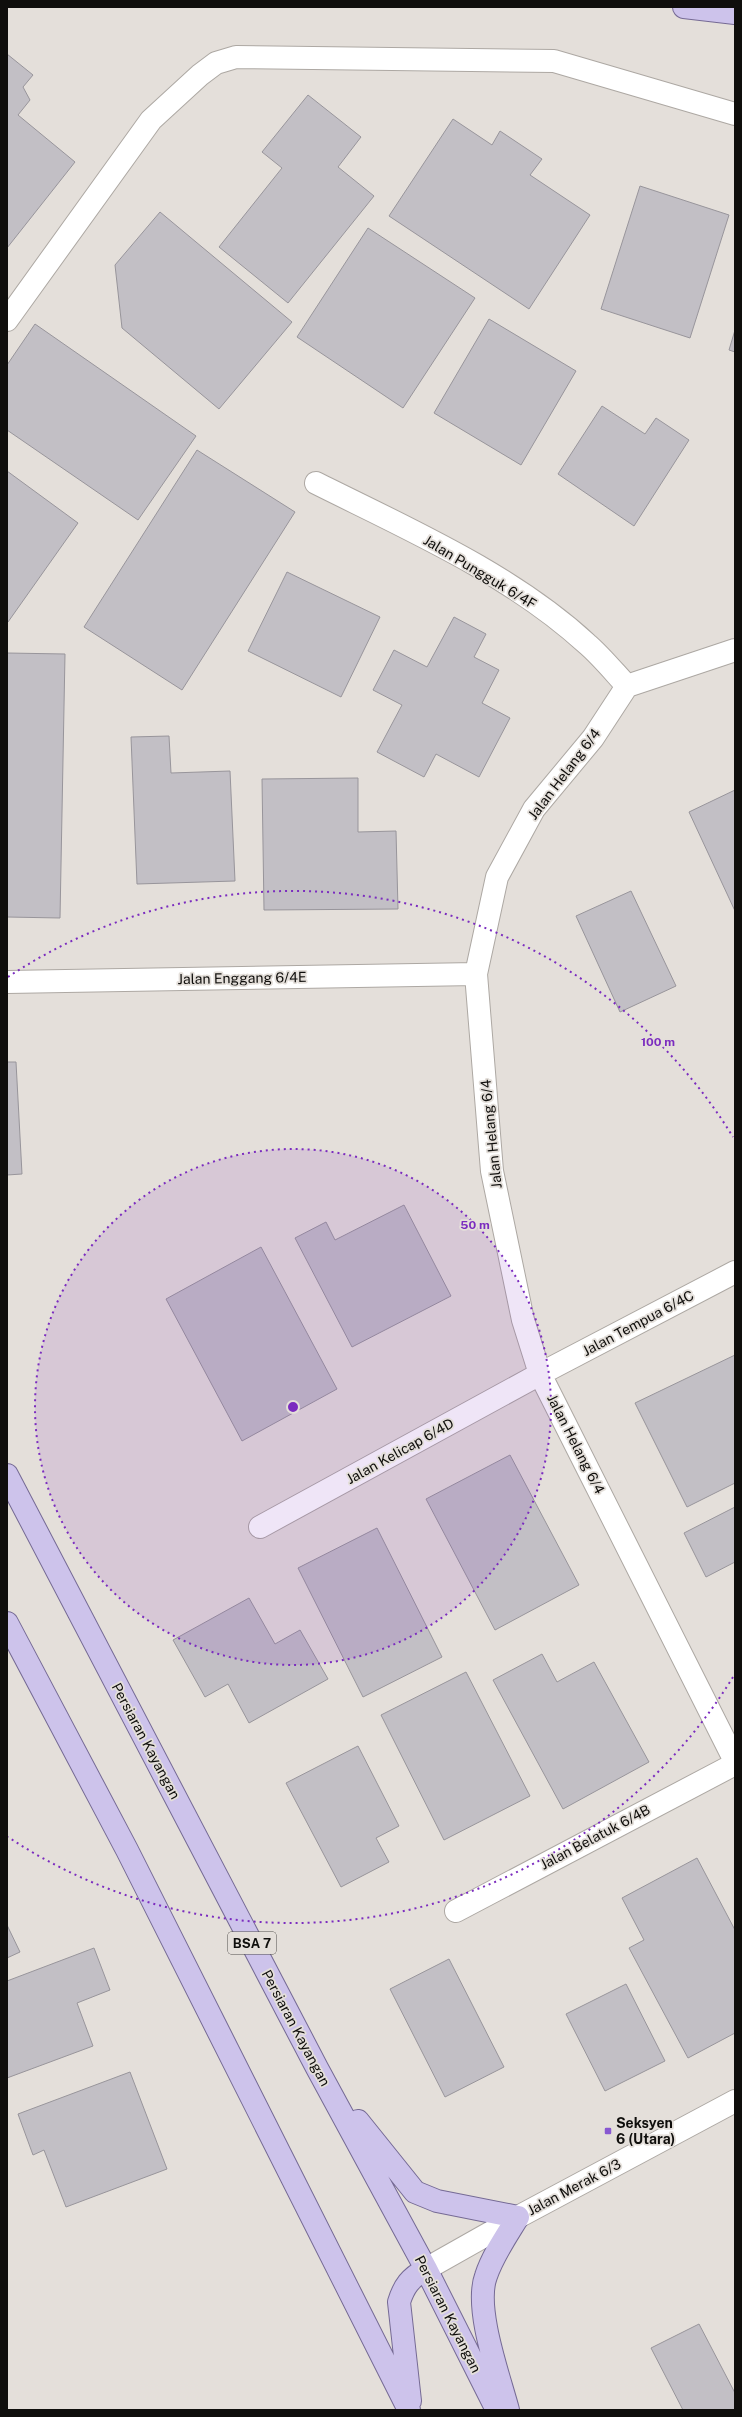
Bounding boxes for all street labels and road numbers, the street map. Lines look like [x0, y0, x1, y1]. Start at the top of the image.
street label: Jalan Pungguk 6/4F [421, 532, 539, 612]
street label: Jalan Helang 6/4 [525, 725, 604, 823]
street label: Jalan Enggang 6/4E [177, 969, 307, 987]
street label: Jalan Helang 6/4 [477, 1078, 505, 1189]
street label: Jalan Tempua 6/4C [580, 1287, 696, 1359]
street label: Jalan Helang 6/4 [544, 1392, 608, 1497]
street label: Jalan Kelicap 6/4D [343, 1415, 457, 1487]
street label: Persiaran Kayangan [109, 1680, 183, 1802]
street label: Jalan Belatuk 6/4B [537, 1801, 653, 1873]
road number: BSA 7 [228, 1932, 276, 1954]
street label: Persiaran Kayangan [259, 1967, 333, 2089]
street label: Jalan Merak 6/3 [525, 2156, 624, 2218]
street label: Persiaran Kayangan [412, 2253, 484, 2375]

